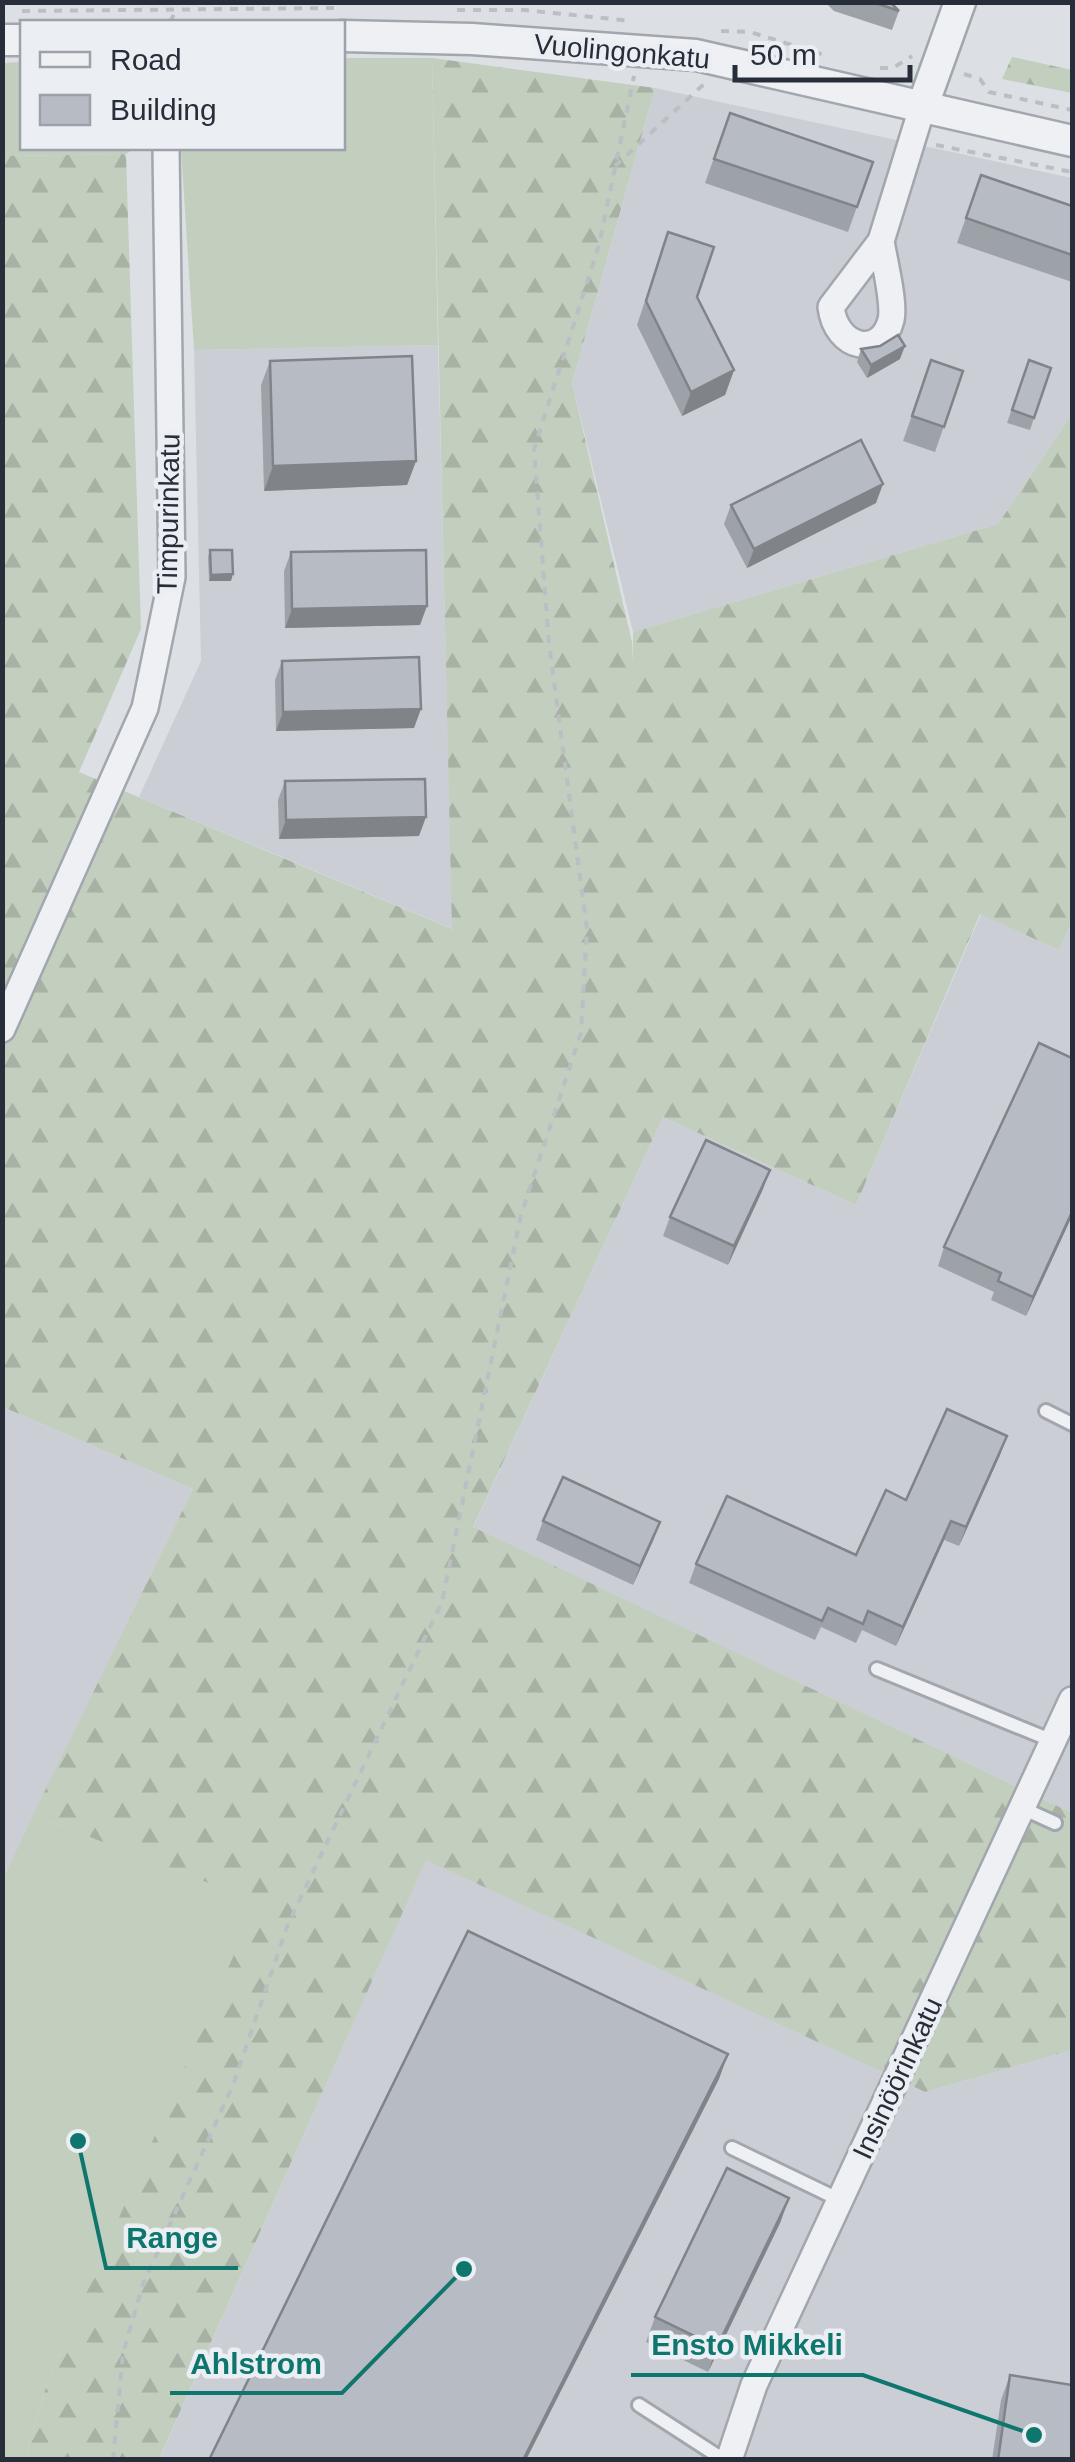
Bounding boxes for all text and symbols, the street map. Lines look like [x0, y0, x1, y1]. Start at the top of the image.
legend [20, 20, 345, 150]
scale bar [735, 20, 910, 82]
street label: Vuolingonkatu [533, 28, 711, 75]
text: 50 m [750, 38, 817, 71]
text: Road [110, 43, 182, 76]
text: Building [110, 93, 217, 126]
street label: Timpurinkatu [152, 433, 185, 595]
street label: Insinöörinkatu [847, 1993, 948, 2164]
callout: Range [106, 2208, 238, 2268]
text: Range [126, 2221, 218, 2254]
callout: Ensto Mikkeli [631, 2315, 863, 2375]
text: Ensto Mikkeli [651, 2328, 843, 2361]
callout: Ahlstrom [170, 2333, 342, 2393]
text: Ahlstrom [190, 2347, 322, 2380]

